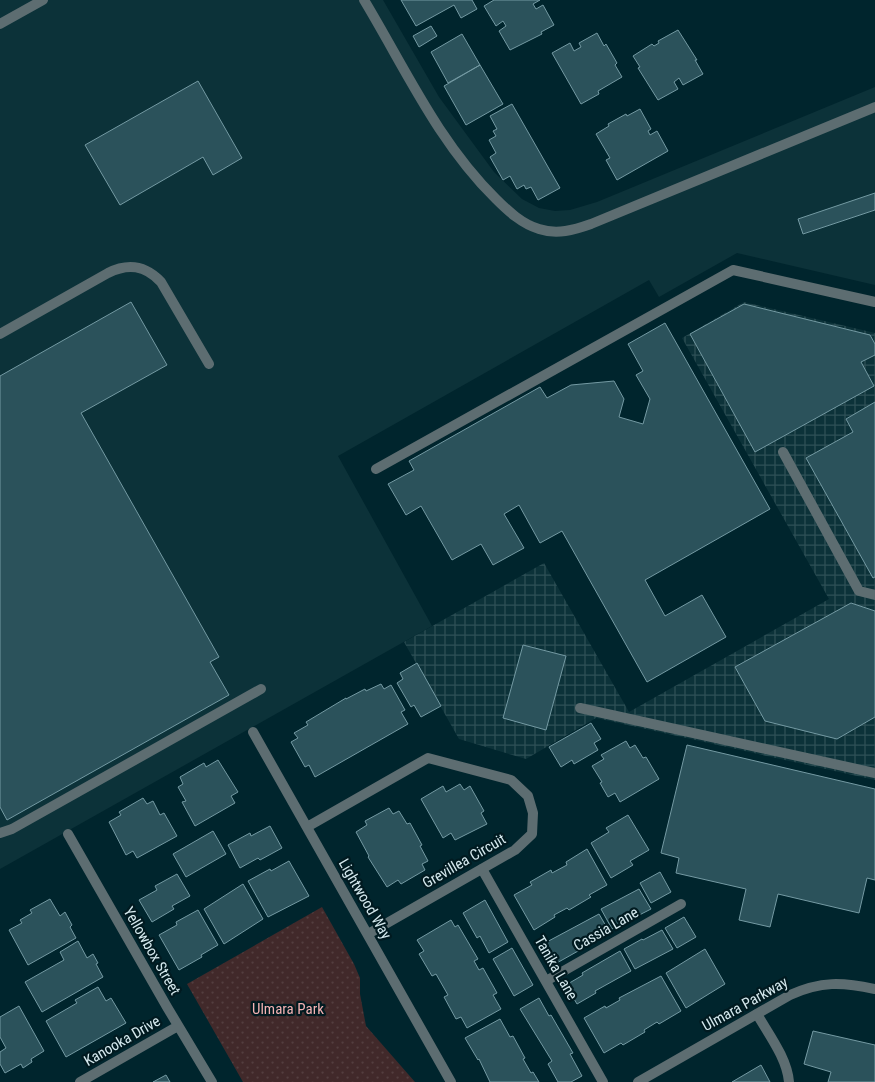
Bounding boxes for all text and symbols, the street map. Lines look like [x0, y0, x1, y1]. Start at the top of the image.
street label: Grevillea Circuit [419, 830, 509, 892]
street label: Lightwood Way [335, 856, 395, 942]
street label: Cassia Lane [570, 903, 642, 955]
street label: Yellowbox Street [120, 904, 184, 998]
street label: Tanika Lane [530, 933, 582, 1003]
street label: Ulmara Parkway [699, 973, 791, 1035]
park label: Ulmara Park [252, 1000, 324, 1018]
street label: Kanooka Drive [81, 1012, 163, 1070]

